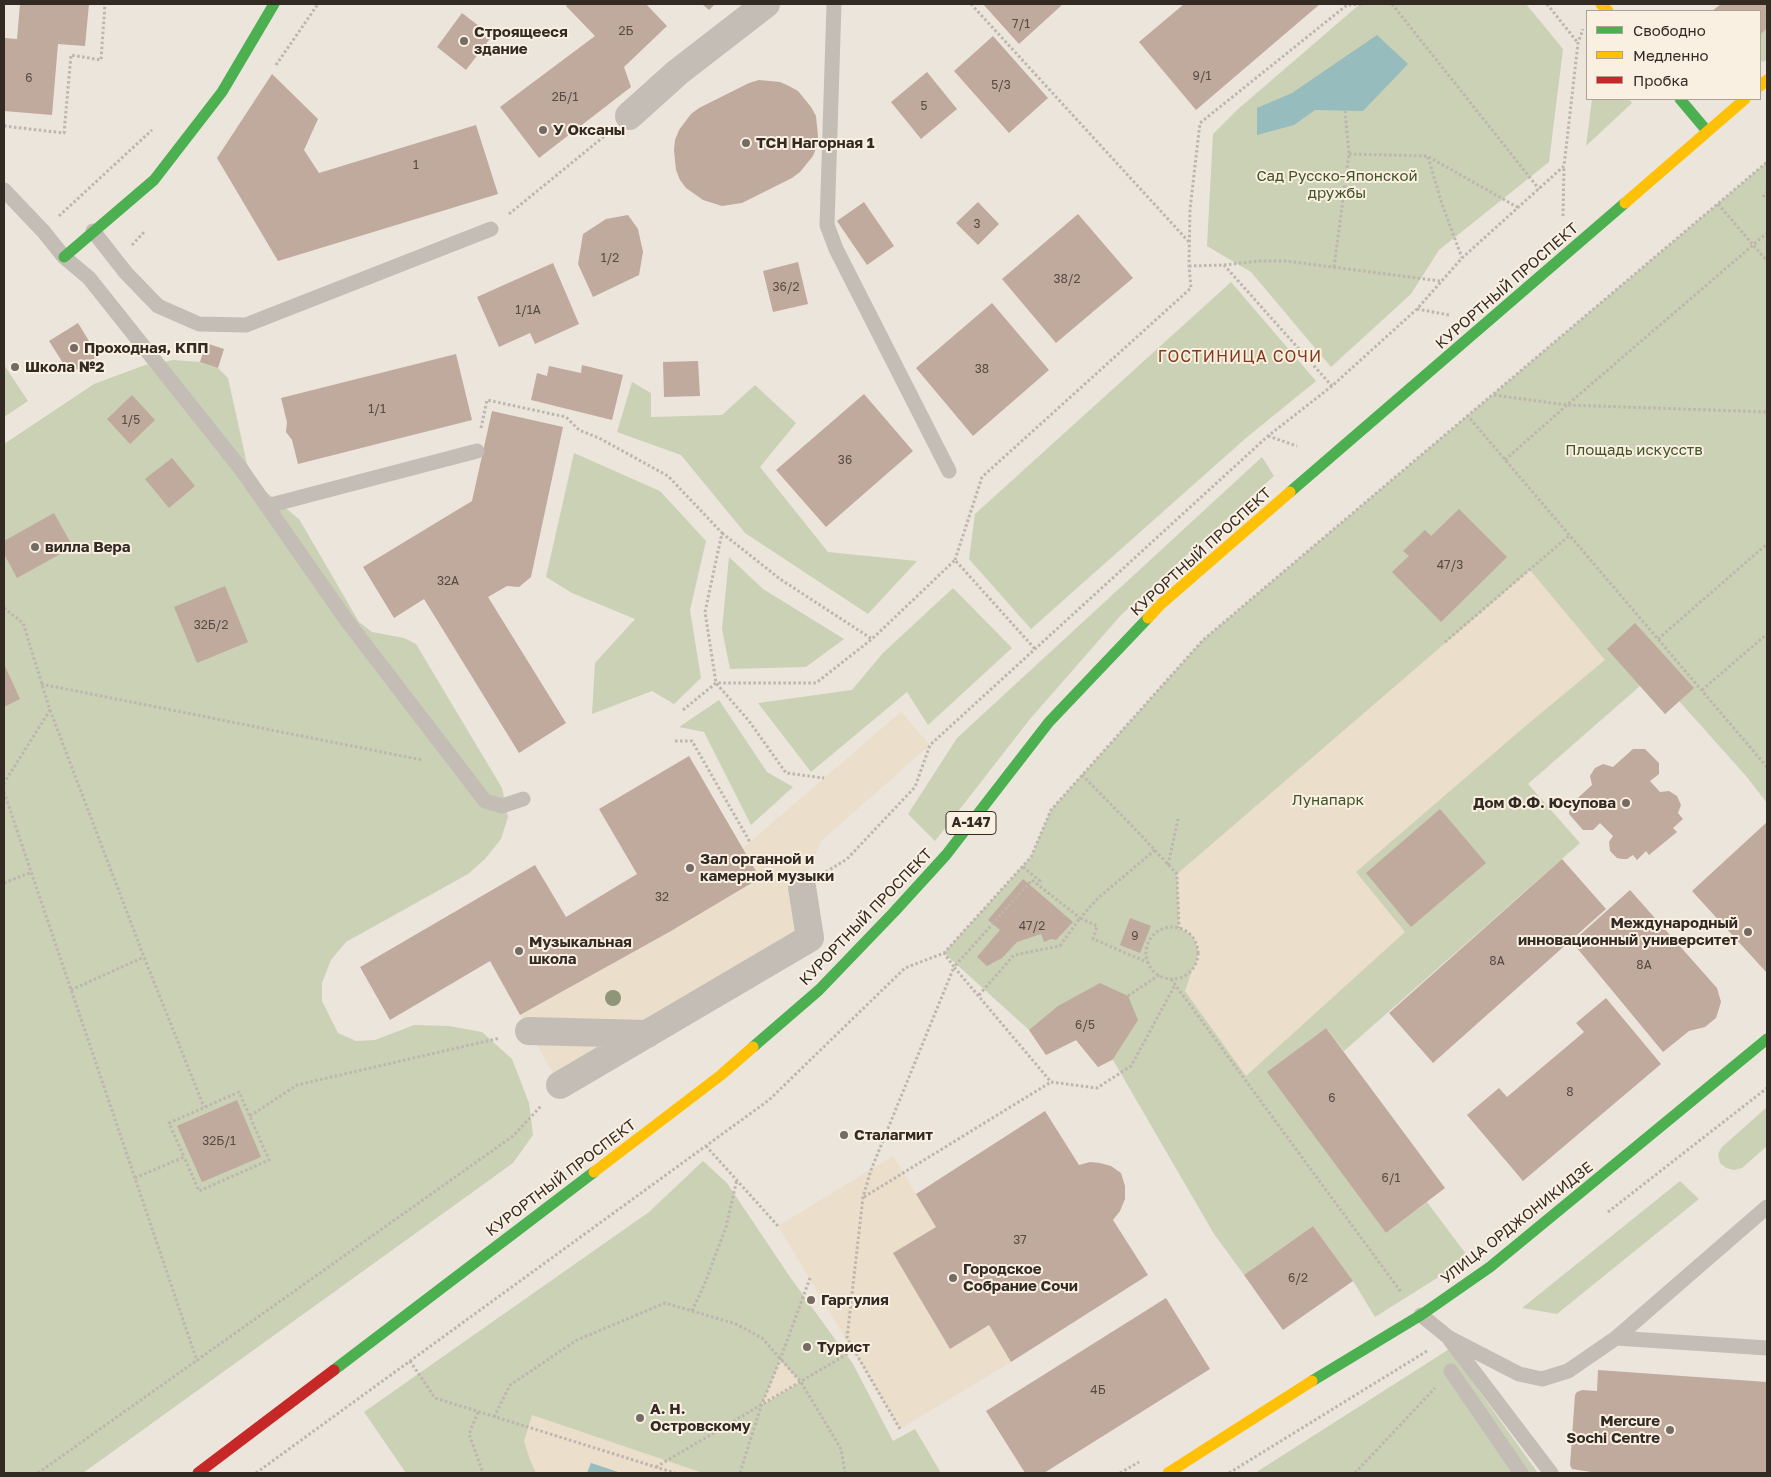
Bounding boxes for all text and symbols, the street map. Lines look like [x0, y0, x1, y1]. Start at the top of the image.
legend [1586, 10, 1761, 100]
house number: 7/1 [1012, 17, 1030, 31]
text: Свободно [1633, 21, 1706, 39]
place label: Строящееся здание [474, 23, 568, 58]
house number: 2Б [619, 24, 633, 38]
marker: Строящееся здание [458, 35, 470, 47]
text: Медленно [1633, 46, 1709, 64]
house number: 9/1 [1193, 69, 1211, 83]
house number: 6 [25, 71, 33, 85]
text: Пробка [1633, 71, 1688, 89]
house number: 5/3 [991, 78, 1011, 92]
house number: 2Б/1 [552, 90, 578, 104]
house number: 5 [921, 99, 927, 113]
place label: У Оксаны [553, 121, 625, 139]
marker: У Оксаны [537, 124, 549, 136]
place label: ТСН Нагорная 1 [756, 134, 875, 152]
marker: ТСН Нагорная 1 [740, 137, 752, 149]
house number: 1 [413, 158, 419, 172]
park label: Сад Русско-Японской дружбы [1256, 167, 1418, 202]
house number: 3 [973, 217, 981, 231]
street label: КУРОРТНЫЙ ПРОСПЕКТ [1432, 219, 1582, 353]
house number: 1/2 [601, 251, 619, 265]
house number: 38/2 [1053, 272, 1081, 286]
house number: 36/2 [773, 280, 799, 294]
house number: 1/1А [515, 303, 541, 317]
place label: Проходная, КПП [84, 339, 209, 357]
marker: Проходная, КПП [68, 342, 80, 354]
district label: ГОСТИНИЦА СОЧИ [1156, 347, 1324, 367]
place label: Школа №2 [25, 358, 104, 376]
marker: Школа №2 [9, 361, 21, 373]
house number: 38 [975, 362, 989, 376]
house number: 1/1 [368, 402, 386, 416]
house number: 1/5 [122, 413, 140, 427]
park label: Площадь искусств [1565, 441, 1703, 459]
house number: 36 [838, 453, 852, 467]
street label: КУРОРТНЫЙ ПРОСПЕКТ [1127, 484, 1275, 620]
place label: вилла Вера [45, 538, 131, 556]
marker: вилла Вера [29, 541, 41, 553]
house number: 47/3 [1437, 558, 1463, 572]
house number: 32А [437, 574, 459, 588]
house number: 32Б/2 [194, 618, 228, 632]
park label: Лунапарк [1292, 791, 1364, 809]
place label: Дом Ф.Ф. Юсупова [1473, 794, 1616, 812]
marker: Дом Ф.Ф. Юсупова [1620, 797, 1632, 809]
road number: А-147 [946, 811, 996, 834]
street label: КУРОРТНЫЙ ПРОСПЕКТ [796, 845, 936, 989]
place label: Зал органной и камерной музыки [700, 850, 834, 885]
marker: Зал органной и камерной музыки [684, 862, 696, 874]
house number: 32 [655, 890, 669, 904]
place label: Международный инновационный университет [1518, 914, 1738, 949]
house number: 47/2 [1019, 919, 1045, 933]
marker: Международный инновационный университет [1742, 926, 1754, 938]
house number: 9 [1131, 929, 1139, 943]
place label: Музыкальная школа [529, 933, 632, 968]
marker: Музыкальная школа [513, 945, 525, 957]
house number: 8А [1489, 954, 1505, 968]
house number: 8А [1636, 958, 1652, 972]
house number: 6/5 [1075, 1018, 1095, 1032]
house number: 8 [1566, 1085, 1574, 1099]
house number: 6 [1328, 1091, 1336, 1105]
street label: КУРОРТНЫЙ ПРОСПЕКТ [482, 1116, 640, 1240]
place label: Сталагмит [854, 1126, 933, 1144]
marker: Сталагмит [838, 1129, 850, 1141]
house number: 32Б/1 [202, 1134, 236, 1148]
street label: УЛИЦА ОРДЖОНИКИДЗЕ [1437, 1158, 1597, 1288]
house number: 6/1 [1382, 1171, 1400, 1185]
house number: 37 [1013, 1233, 1027, 1247]
place label: Городское Собрание Сочи [963, 1260, 1078, 1295]
house number: 6/2 [1288, 1271, 1308, 1285]
marker: Городское Собрание Сочи [947, 1272, 959, 1284]
place label: Гаргулия [821, 1291, 889, 1309]
marker: Гаргулия [805, 1294, 817, 1306]
place label: Турист [817, 1338, 870, 1356]
marker: Турист [801, 1341, 813, 1353]
house number: 4Б [1090, 1383, 1106, 1397]
place label: А. Н. Островскому [650, 1400, 751, 1435]
marker: А. Н. Островскому [634, 1412, 646, 1424]
place label: Mercure Sochi Centre [1566, 1412, 1660, 1447]
marker: Mercure Sochi Centre [1664, 1424, 1676, 1436]

